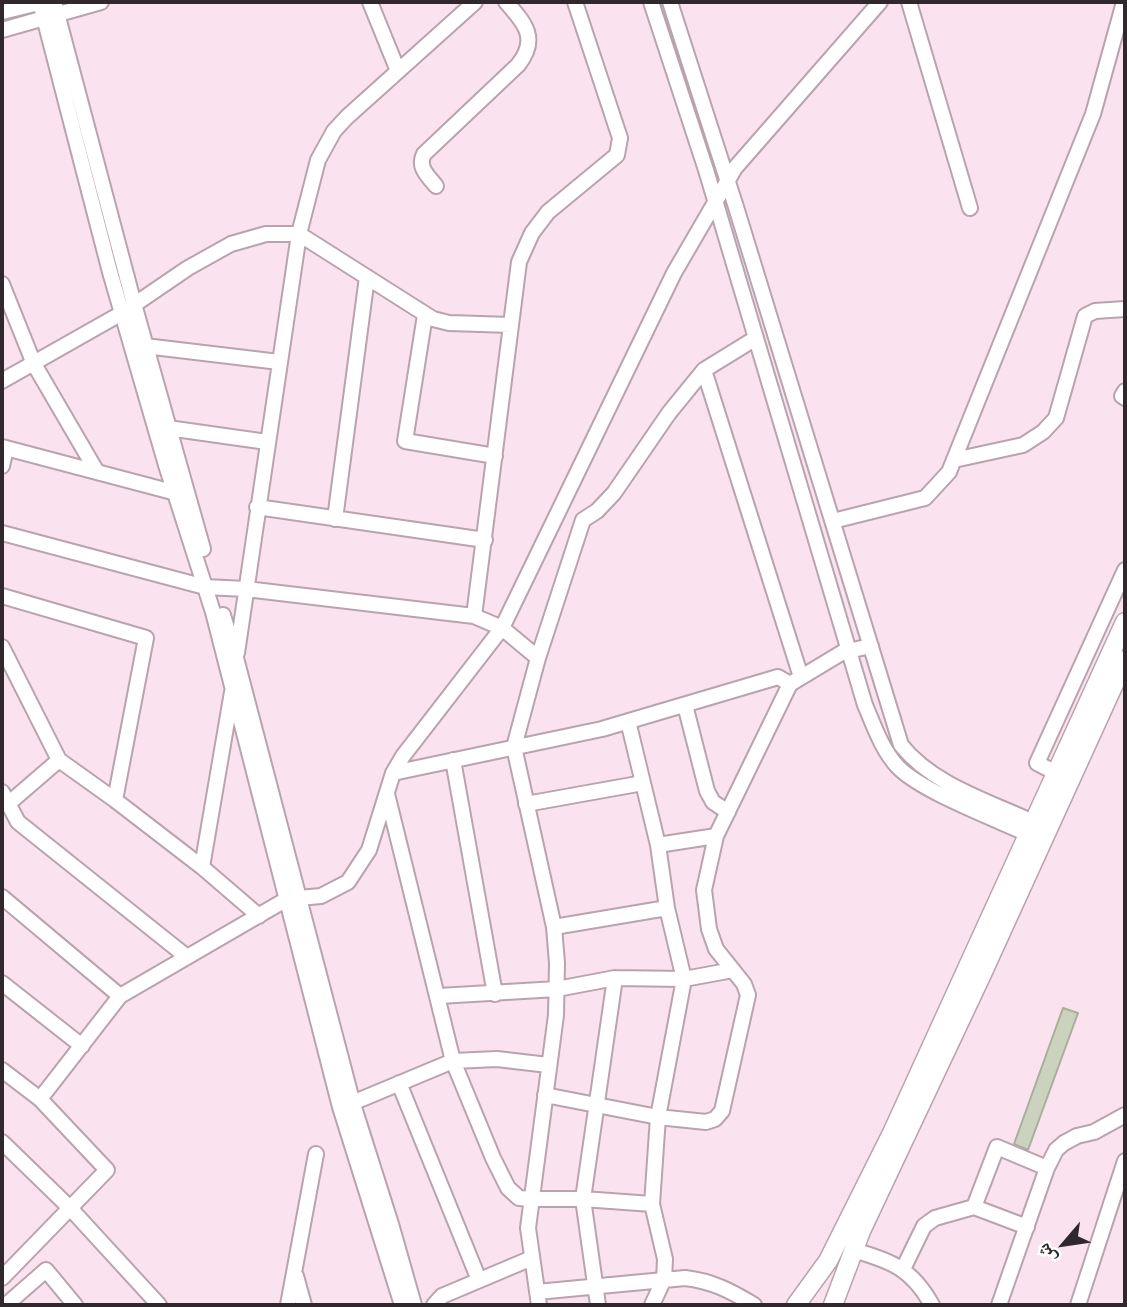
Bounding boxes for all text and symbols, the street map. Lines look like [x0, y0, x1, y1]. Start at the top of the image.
north arrow [1029, 1209, 1099, 1279]
text: ش [1030, 1240, 1061, 1269]

